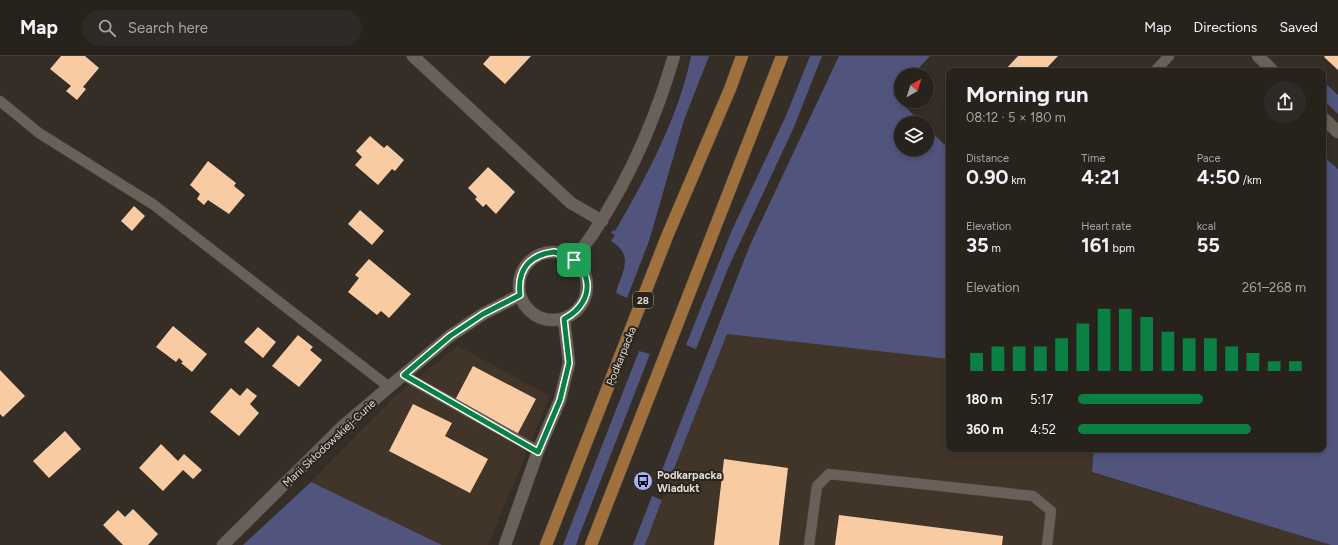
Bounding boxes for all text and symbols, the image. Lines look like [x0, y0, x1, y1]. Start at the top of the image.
search box [82, 10, 362, 46]
text: Map [20, 16, 58, 39]
icon: search [96, 17, 118, 39]
text: Search here [128, 19, 208, 37]
text: Map [1144, 19, 1172, 36]
text: Directions [1194, 19, 1257, 36]
text: Saved [1279, 19, 1318, 36]
north arrow [894, 68, 934, 108]
map controls [894, 68, 934, 156]
text: Morning run [966, 81, 1089, 108]
button: share [1264, 81, 1306, 123]
text: 08:12 · 5 × 180 m [966, 110, 1066, 125]
button: layers [894, 116, 934, 156]
text: Distance [966, 152, 1009, 165]
text: Time [1081, 152, 1105, 165]
text: Pace [1197, 152, 1220, 165]
text: 0.90 [966, 165, 1008, 189]
text: 4:21 [1081, 165, 1120, 189]
text: 4:50 [1197, 165, 1240, 189]
text: km [1008, 174, 1026, 187]
text: /km [1240, 174, 1262, 187]
text: Elevation [966, 220, 1011, 233]
text: Heart rate [1081, 220, 1131, 233]
text: kcal [1197, 220, 1216, 233]
text: 35 [966, 233, 989, 257]
text: 161 [1081, 233, 1110, 257]
text: 55 [1197, 233, 1220, 257]
text: m [989, 242, 1001, 255]
text: bpm [1110, 242, 1135, 255]
pin [557, 243, 591, 277]
icon: arrive [563, 249, 585, 271]
text: Elevation [966, 280, 1019, 295]
text: 261–268 m [1242, 280, 1306, 295]
road number: 28 [633, 292, 653, 308]
street label: Podkarpacka [604, 325, 639, 388]
text: 180 m [966, 392, 1002, 407]
text: 5:17 [1030, 392, 1053, 407]
street label: Marii Skłodowskiej-Curie [280, 397, 378, 490]
text: 360 m [966, 422, 1004, 437]
text: 4:52 [1030, 422, 1056, 437]
place label: Podkarpacka Wiadukt [657, 469, 722, 495]
bus stop icon: Podkarpacka Wiadukt [632, 470, 654, 492]

